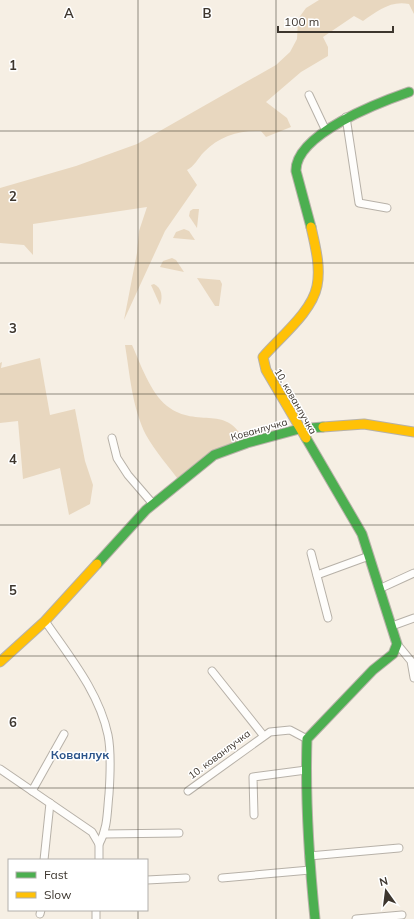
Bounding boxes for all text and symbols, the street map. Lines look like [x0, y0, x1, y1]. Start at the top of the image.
text: A [64, 5, 74, 21]
text: B [203, 5, 212, 21]
scale bar [278, 8, 393, 34]
text: 100 m [284, 14, 319, 29]
text: 1 [9, 57, 17, 73]
text: 2 [9, 188, 17, 204]
text: 3 [9, 320, 17, 336]
street label: 10. кованлучка [271, 366, 320, 437]
street label: Кованлучка [229, 415, 289, 444]
text: 4 [9, 451, 17, 467]
text: 5 [9, 582, 17, 598]
text: 6 [9, 714, 17, 730]
street label: 10. кованлучка [186, 727, 253, 782]
district label: Кованлук [51, 747, 109, 762]
legend [8, 859, 148, 911]
text: Fast [44, 867, 68, 882]
north arrow [366, 871, 406, 911]
text: N [378, 873, 389, 889]
text: Slow [44, 887, 72, 902]

